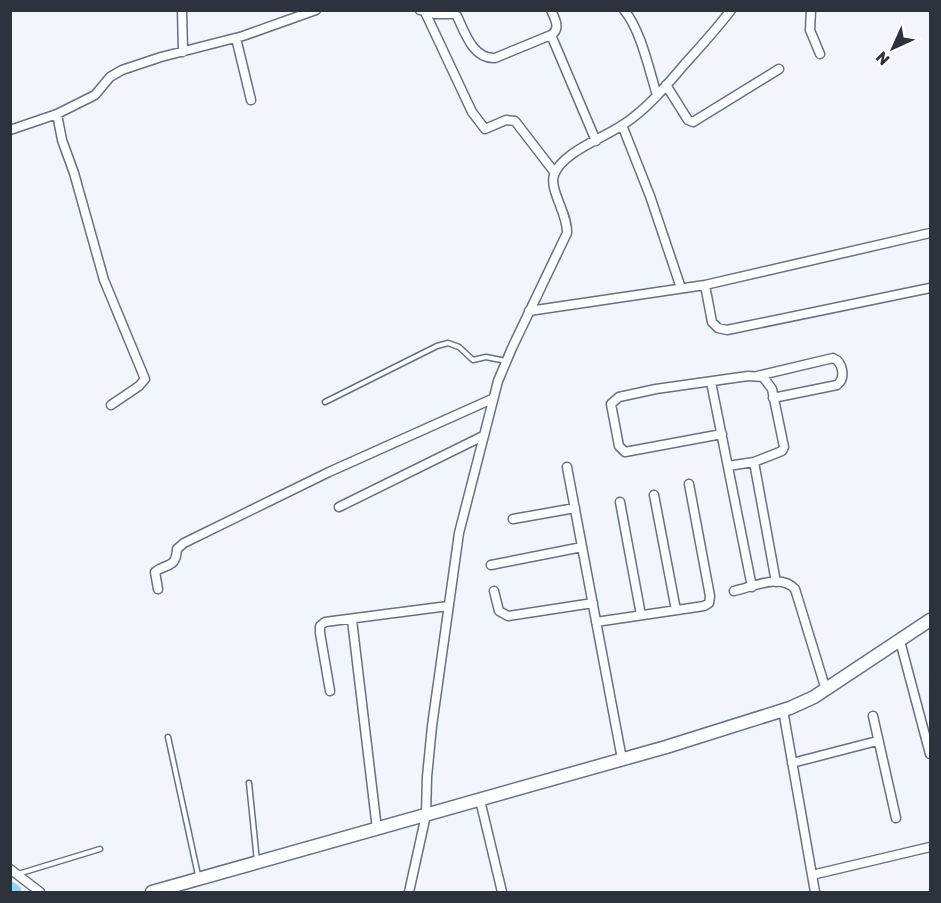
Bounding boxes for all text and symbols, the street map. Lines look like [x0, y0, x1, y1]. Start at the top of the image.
north arrow [863, 18, 923, 78]
text: N [872, 47, 894, 69]

